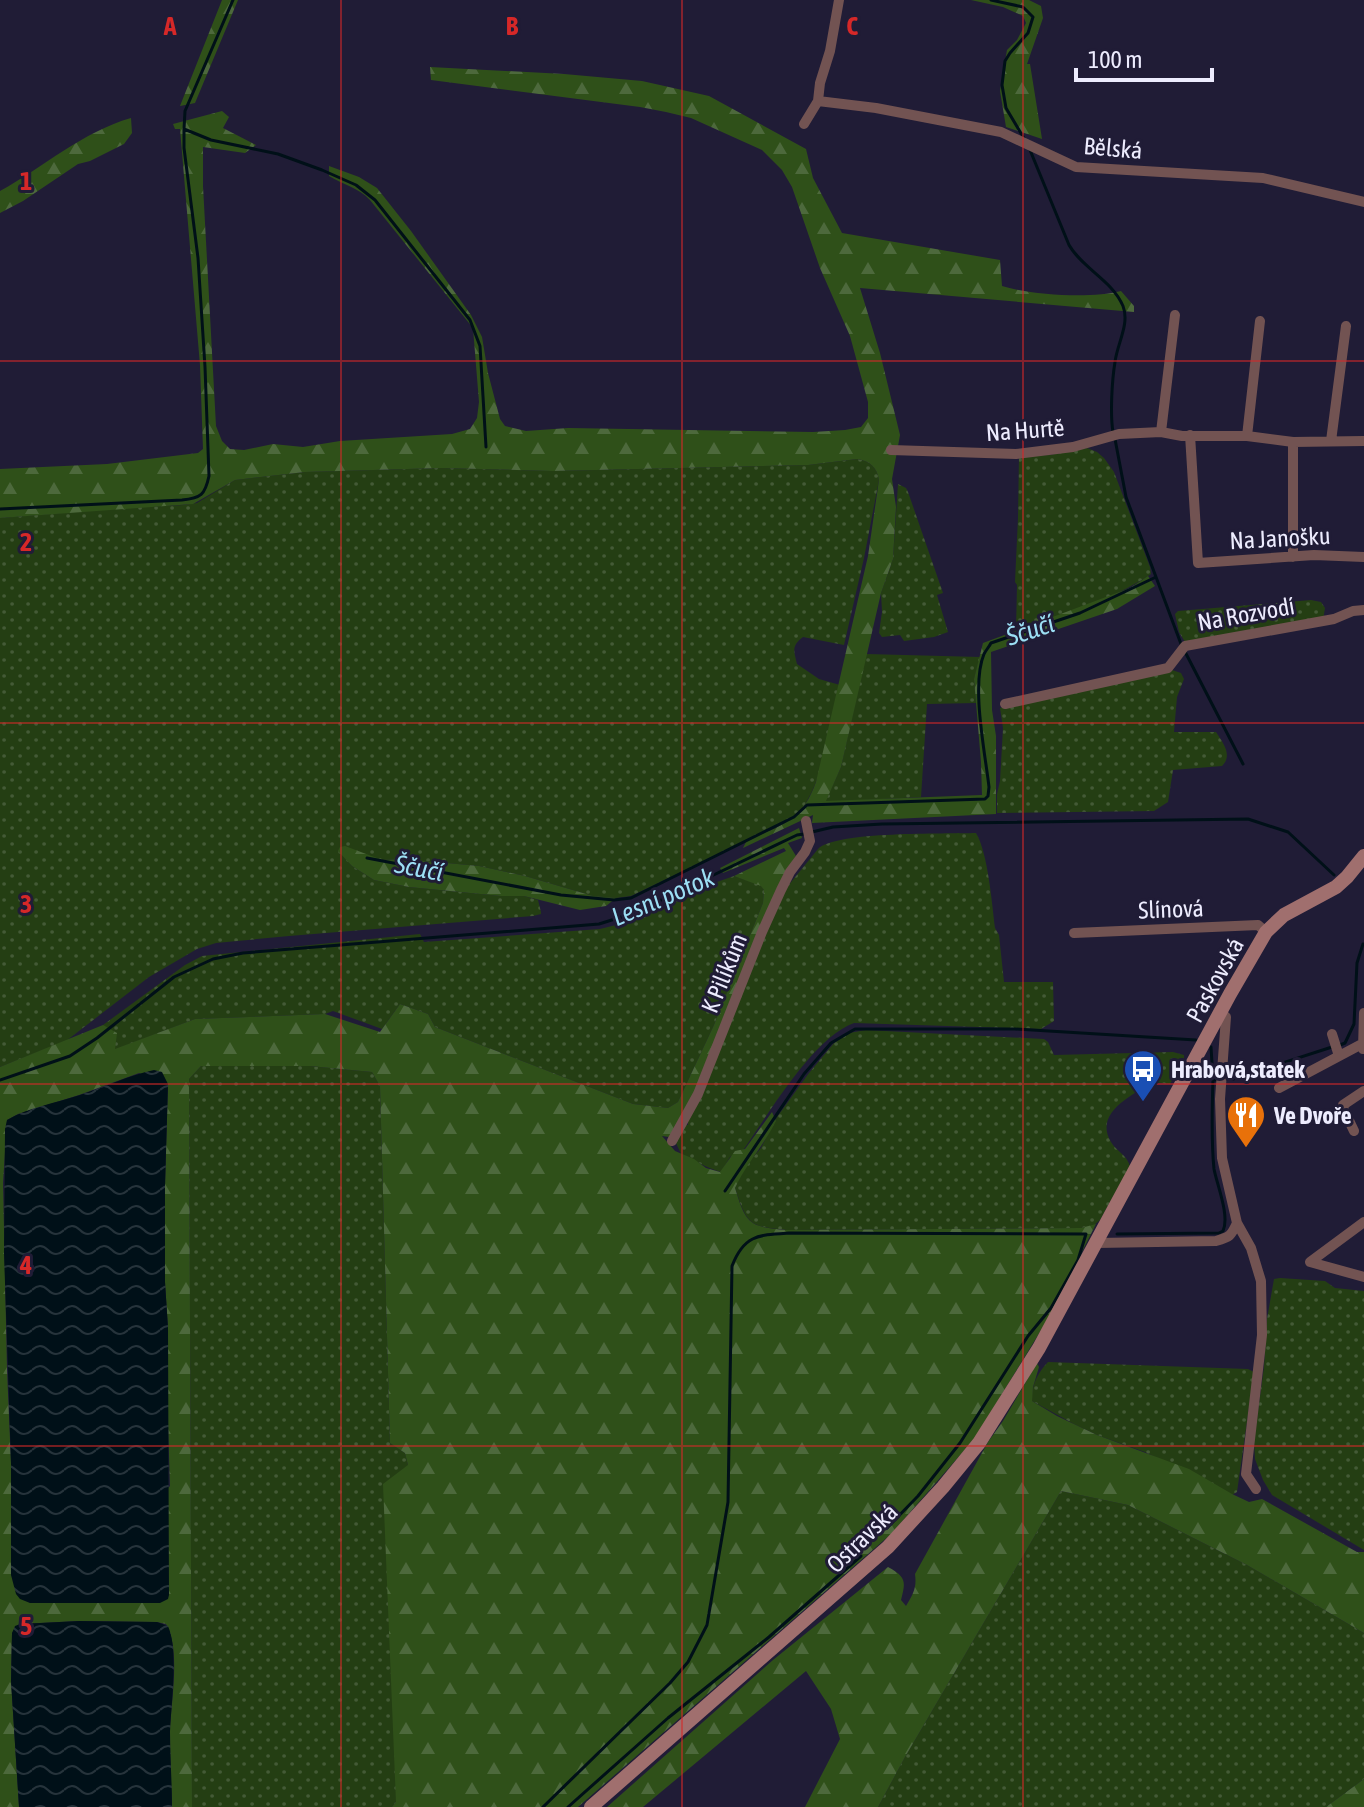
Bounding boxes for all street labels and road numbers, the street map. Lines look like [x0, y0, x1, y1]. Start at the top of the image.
street label: Bělská [1083, 132, 1143, 164]
street label: Na Hurtě [985, 414, 1065, 446]
street label: Na Janošku [1229, 522, 1331, 554]
street label: Na Rozvodí [1195, 592, 1297, 636]
street label: Slínová [1138, 894, 1204, 924]
street label: K Pilíkům [696, 929, 752, 1017]
street label: Paskovská [1181, 933, 1249, 1027]
street label: Ostravská [821, 1498, 903, 1578]

